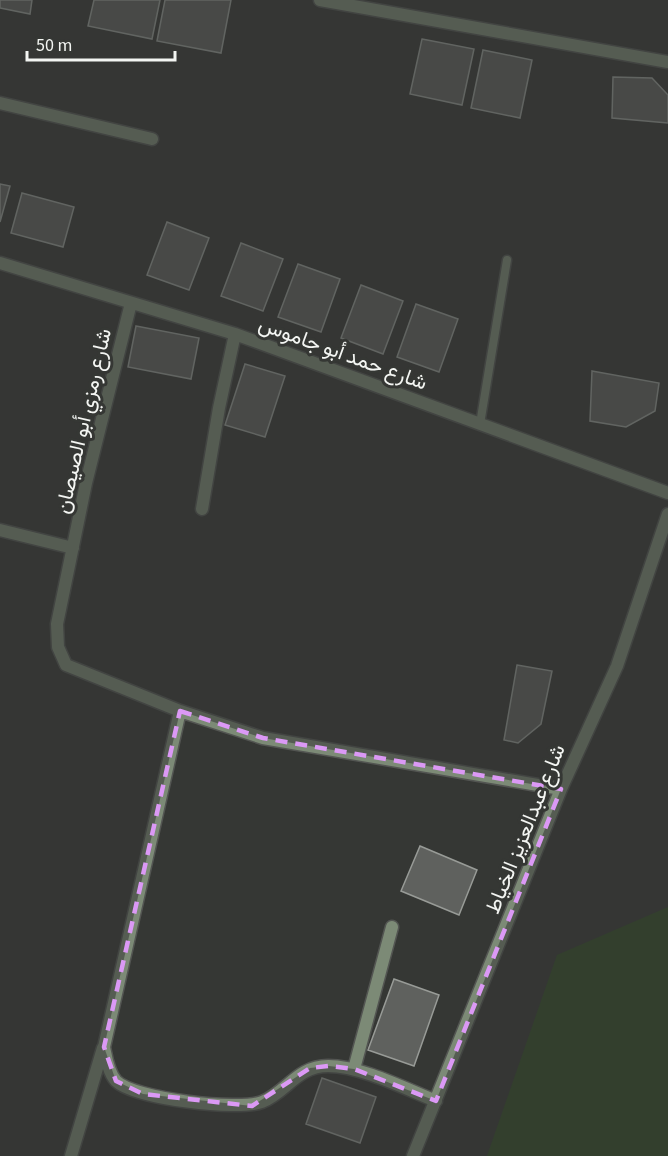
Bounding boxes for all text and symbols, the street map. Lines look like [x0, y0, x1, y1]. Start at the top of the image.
scale bar [27, 24, 176, 62]
text: 50 m [36, 33, 72, 58]
street label: شارع حمد أبو جاموس [255, 309, 431, 397]
street label: شارع رمزي أبو الصيصان [47, 325, 121, 517]
street label: شارع عبدالعزيز الخياط [477, 740, 573, 918]

